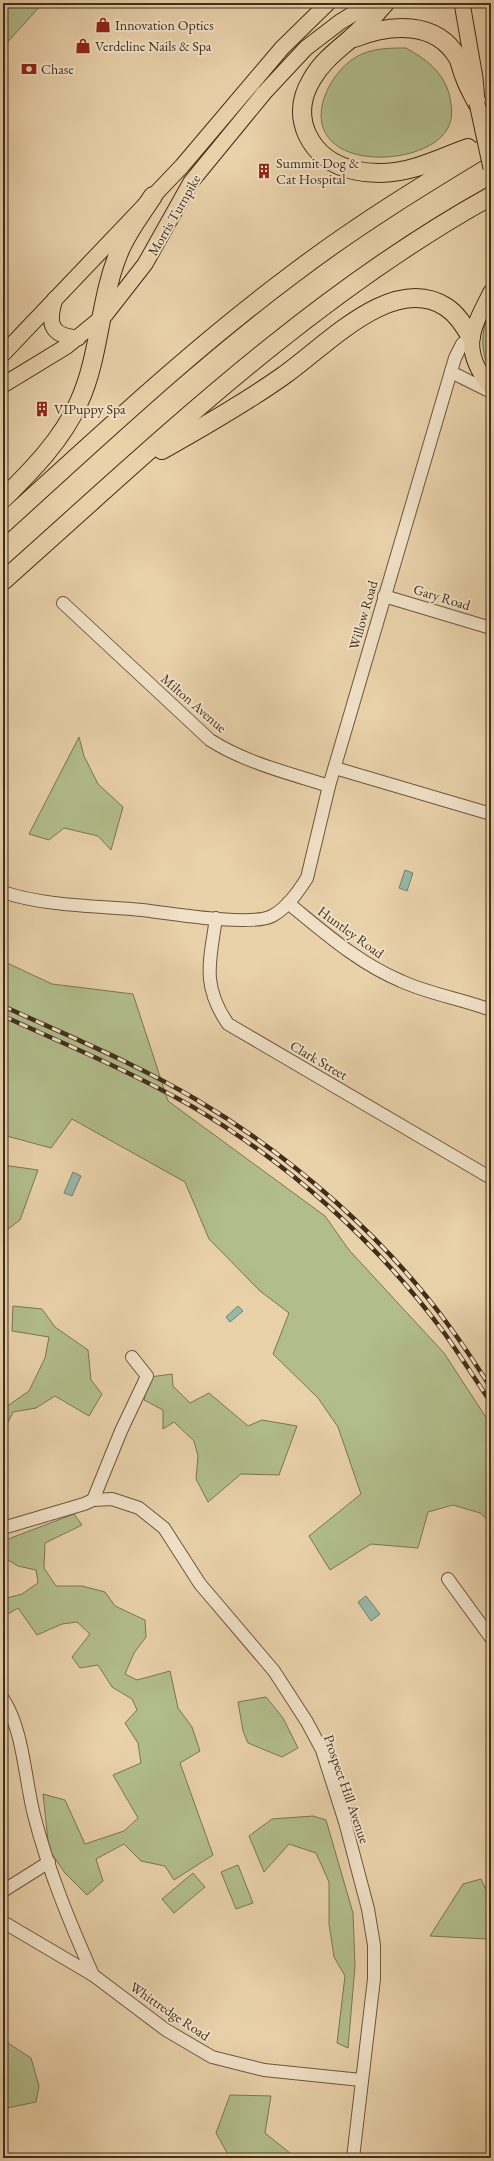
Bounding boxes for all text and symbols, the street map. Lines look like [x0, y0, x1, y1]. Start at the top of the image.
shop icon: Innovation Optics [94, 16, 112, 34]
place label: Innovation Optics [115, 16, 214, 34]
shop icon: Verdeline Nails & Spa [74, 37, 92, 55]
place label: Verdeline Nails & Spa [95, 37, 212, 55]
bank icon: Chase [20, 60, 38, 78]
place label: Chase [41, 60, 74, 78]
place label: Summit Dog & Cat Hospital [276, 154, 360, 188]
building icon: Summit Dog & Cat Hospital [255, 162, 273, 180]
street label: Morris Turnpike [143, 171, 205, 259]
building icon: VIPuppy Spa [33, 400, 51, 418]
place label: VIPuppy Spa [54, 400, 126, 418]
street label: Willow Road [345, 577, 382, 652]
street label: Gary Road [411, 580, 474, 614]
street label: Milton Avenue [157, 670, 231, 737]
street label: Huntley Road [314, 902, 388, 963]
street label: Clark Street [287, 1036, 352, 1084]
street label: Prospect Hill Avenue [320, 1732, 374, 1846]
street label: Whittredge Road [126, 1978, 214, 2045]

